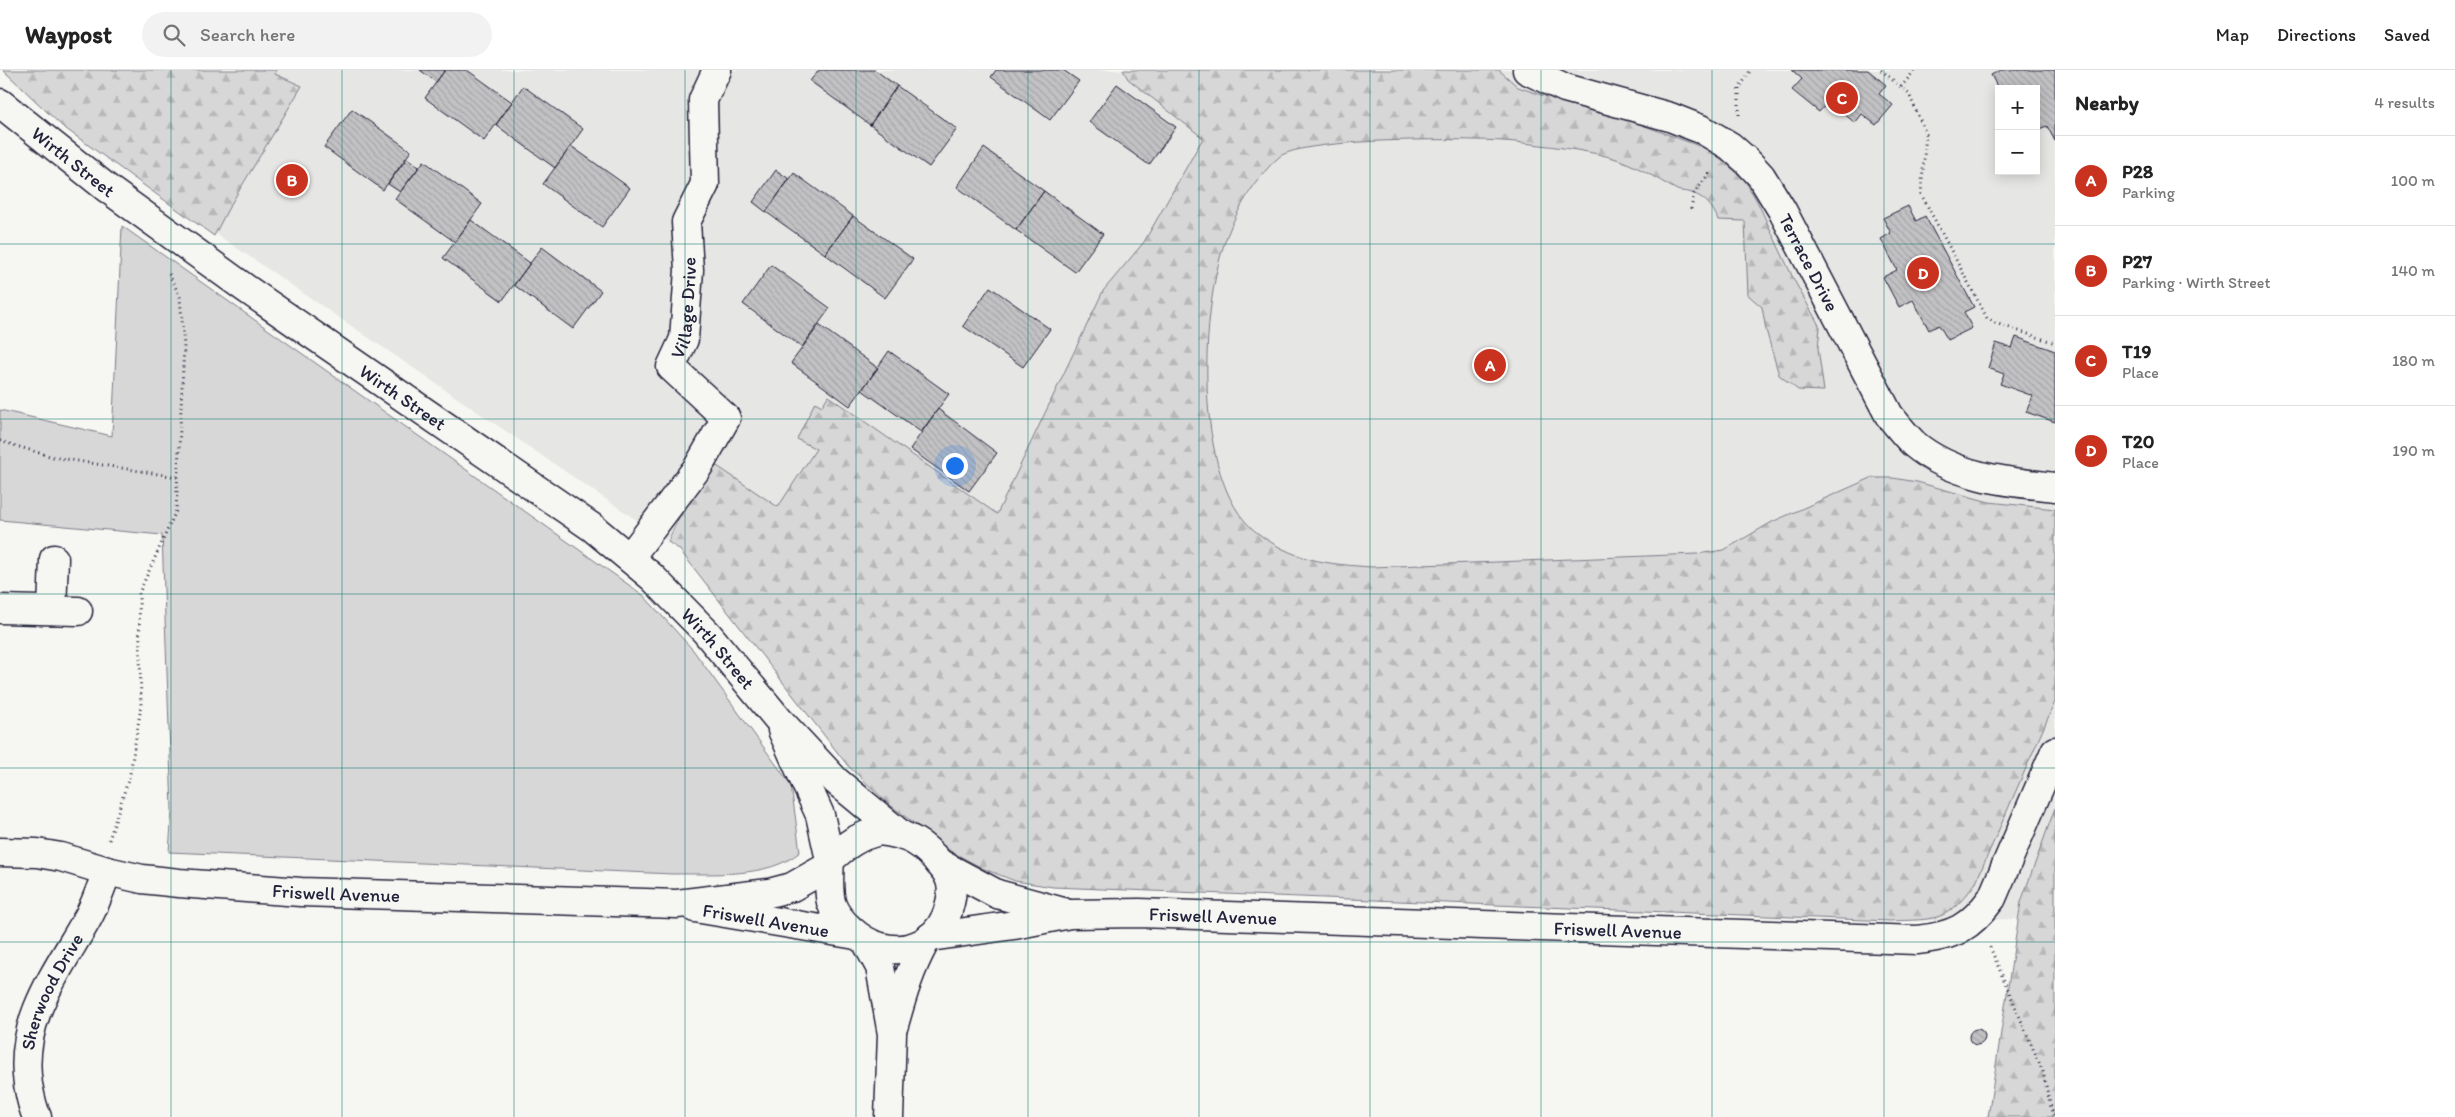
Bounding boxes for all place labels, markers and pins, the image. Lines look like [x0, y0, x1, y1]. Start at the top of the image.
pin: C [1826, 79, 1858, 117]
pin: B [276, 161, 308, 199]
pin: D [1907, 254, 1939, 292]
pin: A [1474, 346, 1506, 384]

